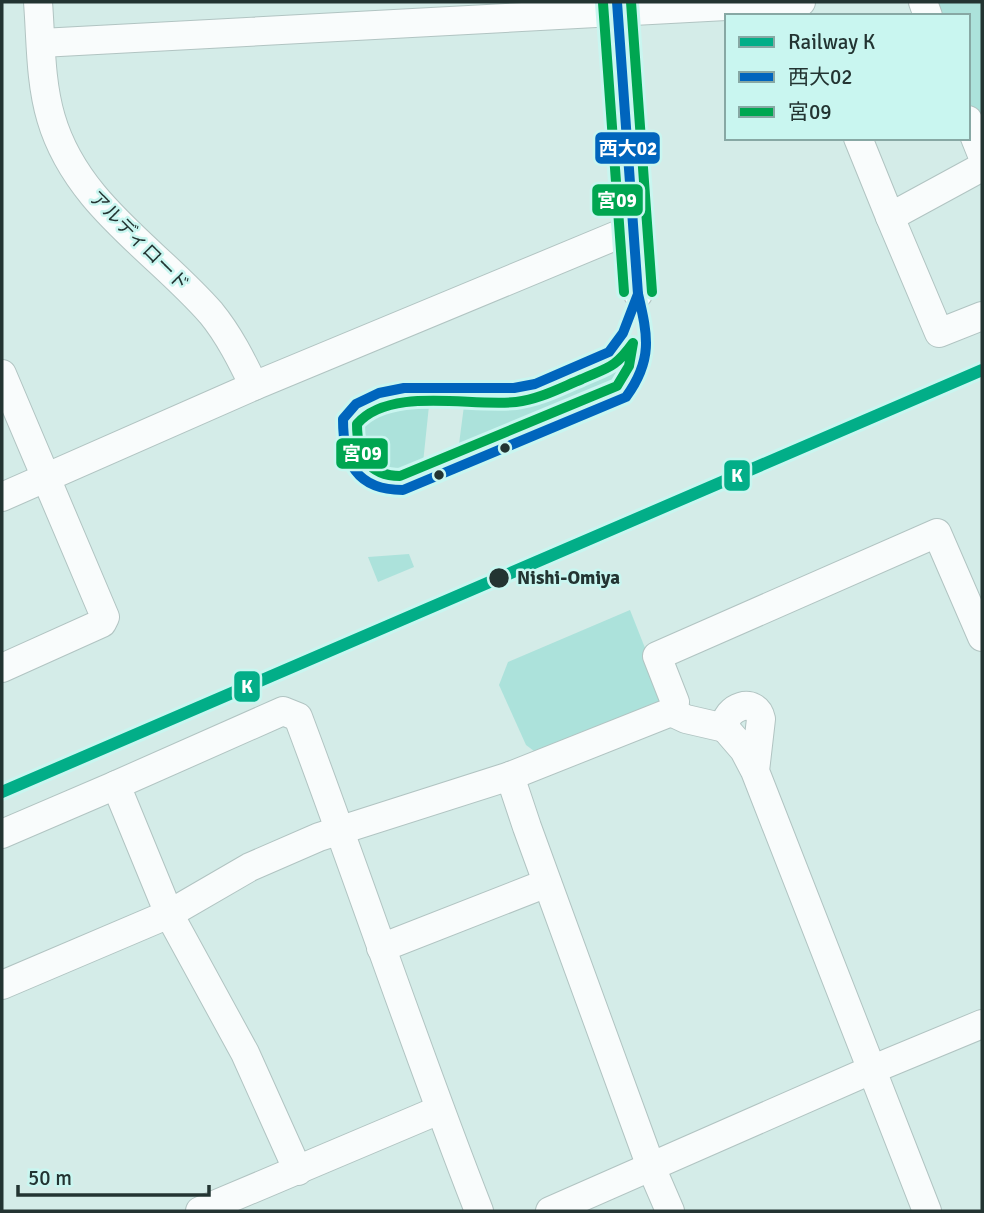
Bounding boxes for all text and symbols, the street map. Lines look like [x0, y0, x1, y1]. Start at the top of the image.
legend [725, 14, 970, 140]
text: Railway K [788, 29, 876, 55]
text: 西大02 [788, 64, 853, 90]
text: 宮09 [788, 99, 832, 125]
line badge: 西大02 [594, 131, 661, 165]
text: 西大02 [599, 137, 657, 161]
line badge: 宮09 [591, 183, 644, 217]
street label: アルディロード [84, 186, 194, 296]
text: 宮09 [597, 189, 637, 213]
line badge: 宮09 [335, 437, 389, 470]
unlabelled marker [498, 441, 512, 455]
text: 宮09 [342, 442, 382, 466]
line badge: K [723, 459, 751, 492]
text: K [731, 464, 743, 488]
unlabelled marker [432, 468, 446, 482]
marker: Nishi-Omiya [487, 566, 511, 590]
place label: Nishi-Omiya [517, 566, 620, 590]
line badge: K [233, 670, 261, 703]
text: K [241, 675, 253, 699]
scale bar [18, 1154, 208, 1198]
text: 50 m [28, 1165, 72, 1191]

